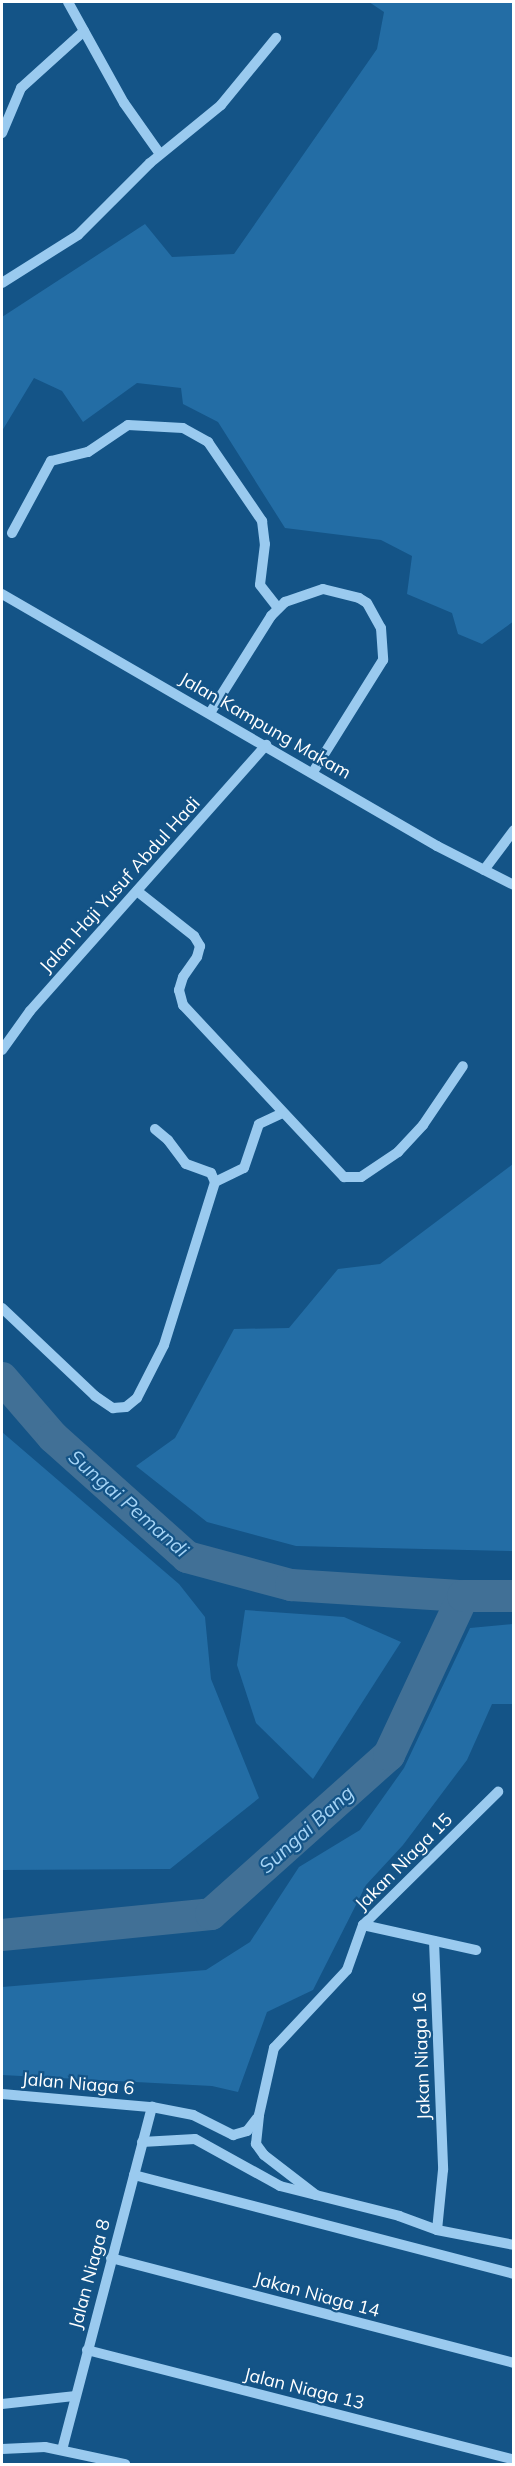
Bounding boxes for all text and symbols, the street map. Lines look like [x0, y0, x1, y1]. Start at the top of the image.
street label: Jalan Kampung Makam [175, 668, 355, 784]
street label: Jalan Haji Yusuf Abdul Hadi [35, 793, 205, 977]
water label: Sungai Pemandi [64, 1444, 194, 1562]
water label: Sungai Bang [254, 1780, 358, 1878]
street label: Jakan Niaga 15 [351, 1809, 457, 1915]
street label: Jakan Niaga 16 [409, 1991, 435, 2121]
street label: Jalan Niaga 6 [21, 2068, 135, 2100]
street label: Jalan Niaga 8 [65, 2217, 115, 2331]
street label: Jakan Niaga 14 [252, 2268, 382, 2322]
street label: Jalan Niaga 13 [241, 2364, 367, 2414]

